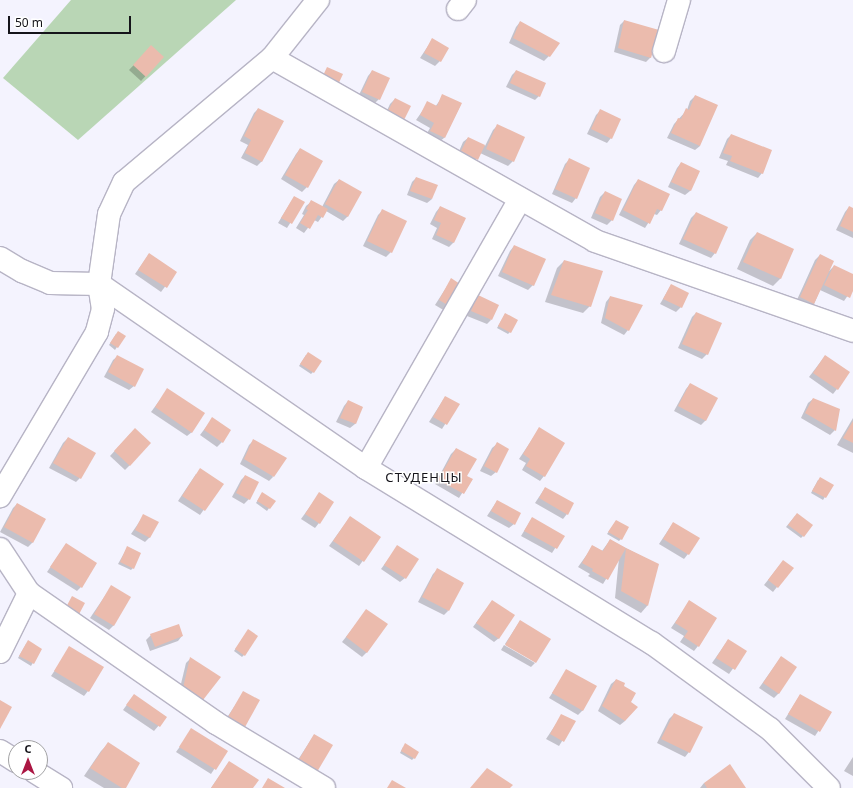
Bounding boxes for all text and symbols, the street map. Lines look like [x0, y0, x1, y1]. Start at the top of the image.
scale bar [10, 8, 133, 34]
text: 50 m [15, 14, 43, 31]
district label: СТУДЕНЦЫ [385, 469, 463, 485]
north arrow [8, 740, 48, 780]
text: С [24, 741, 32, 756]

